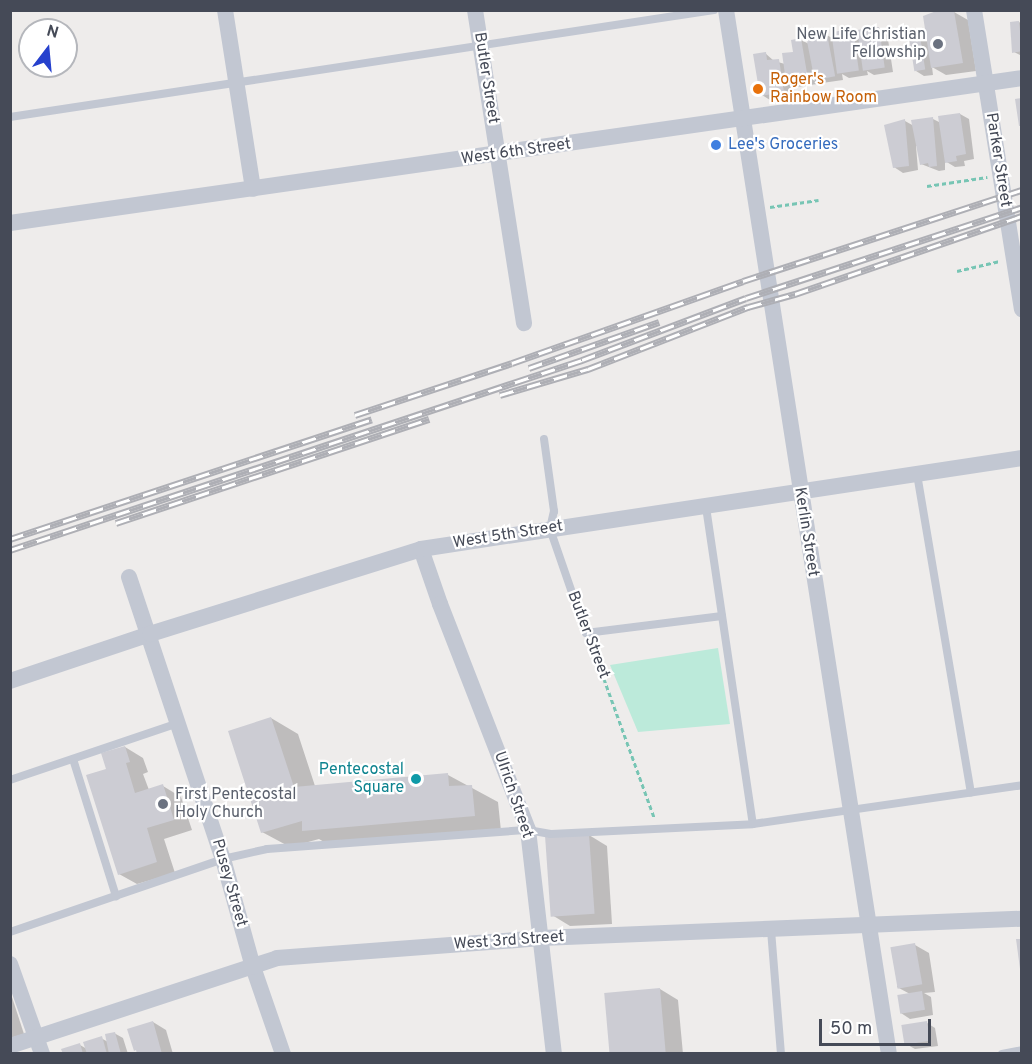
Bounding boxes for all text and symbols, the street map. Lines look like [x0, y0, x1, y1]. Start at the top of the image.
north arrow [18, 18, 78, 78]
text: N [44, 21, 61, 44]
place label: New Life Christian Fellowship [796, 25, 926, 63]
street label: Butler Street [469, 31, 503, 125]
marker: New Life Christian Fellowship [931, 37, 945, 51]
place label: Roger's Rainbow Room [770, 70, 877, 108]
marker: Roger's Rainbow Room [751, 82, 765, 96]
street label: Parker Street [981, 111, 1015, 209]
street label: West 6th Street [460, 135, 572, 169]
place label: Lee's Groceries [728, 135, 838, 155]
marker: Lee's Groceries [709, 138, 723, 152]
street label: Kerlin Street [789, 486, 823, 578]
street label: West 5th Street [452, 517, 564, 553]
street label: Butler Street [563, 589, 613, 681]
street label: Ulrich Street [489, 749, 537, 841]
place label: Pentecostal Square [319, 760, 404, 798]
marker: Pentecostal Square [409, 772, 423, 786]
place label: First Pentecostal Holy Church [175, 785, 296, 823]
marker: First Pentecostal Holy Church [156, 797, 170, 811]
street label: Pusey Street [207, 837, 251, 929]
street label: West 3rd Street [453, 928, 565, 954]
scale bar [822, 1007, 934, 1045]
text: 50 m [830, 1018, 872, 1041]

